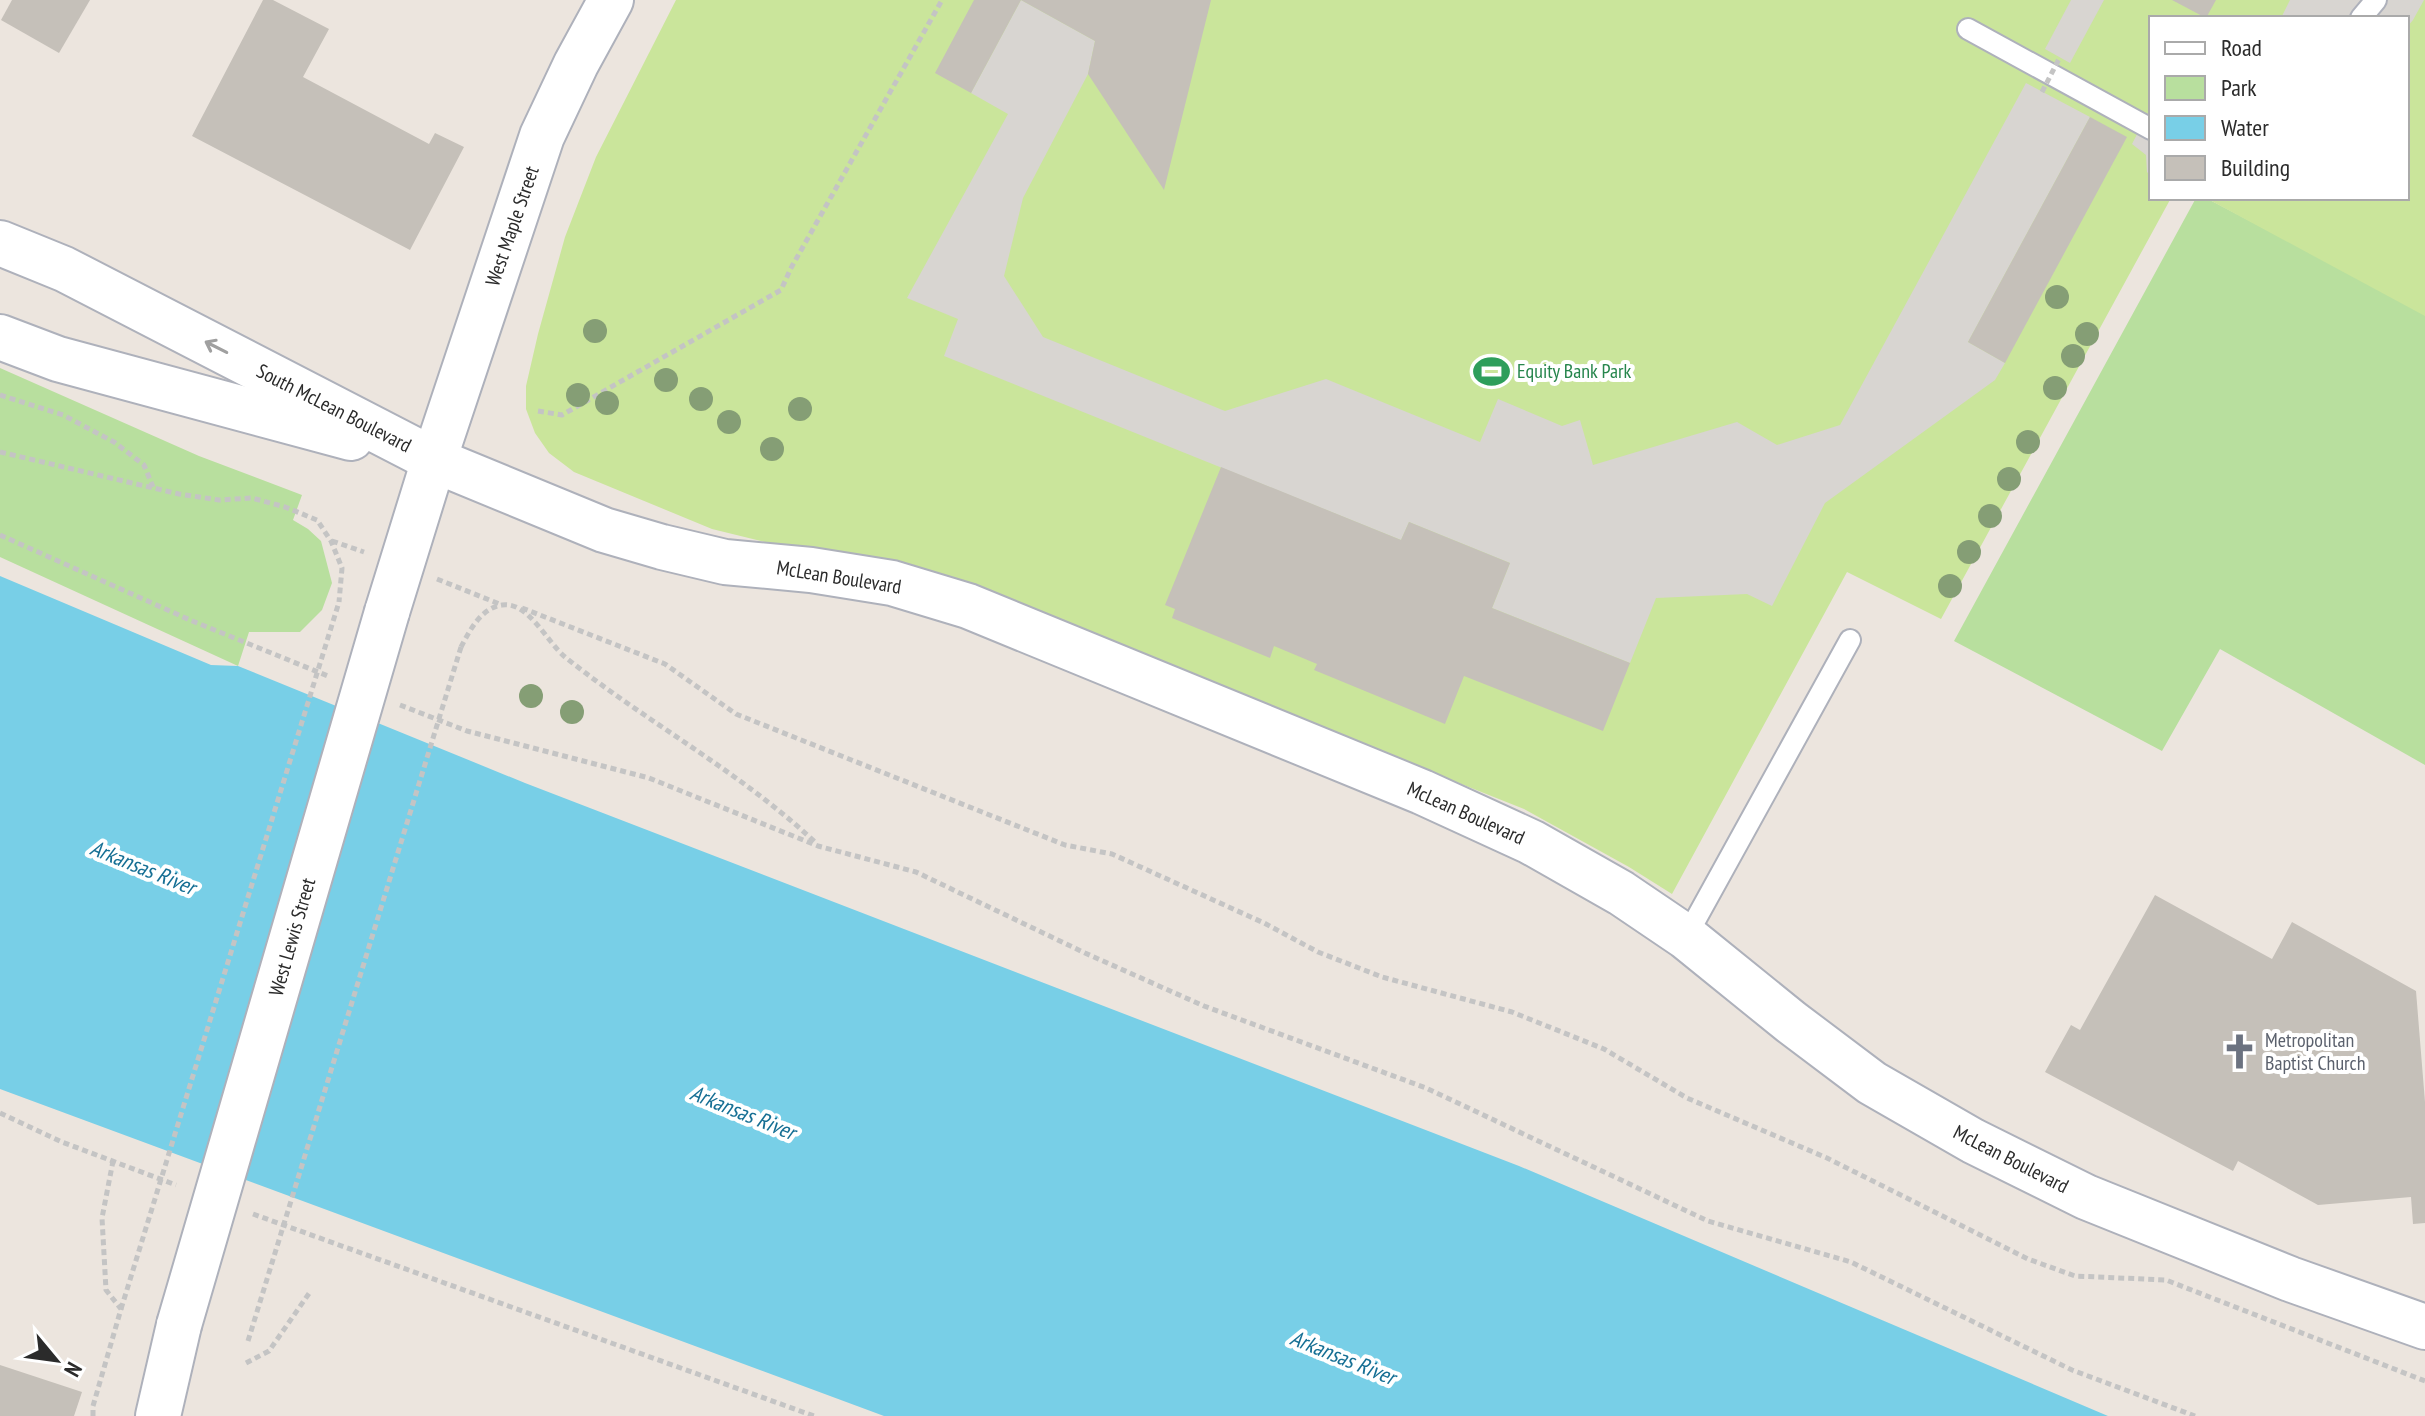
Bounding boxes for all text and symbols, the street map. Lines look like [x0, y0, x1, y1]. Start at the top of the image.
legend [2149, 16, 2409, 200]
text: Road [2221, 32, 2262, 63]
text: Park [2221, 72, 2257, 103]
text: Water [2221, 112, 2269, 143]
text: Building [2221, 152, 2290, 183]
street label: West Maple Street [479, 162, 545, 290]
one-way arrow [204, 339, 228, 355]
sports icon: Equity Bank Park [1472, 352, 1510, 390]
street label: South McLean Boulevard [252, 358, 416, 458]
place label: Equity Bank Park [1517, 358, 1631, 384]
street label: McLean Boulevard [775, 554, 903, 600]
street label: McLean Boulevard [1403, 776, 1529, 850]
water label: Arkansas River [86, 833, 202, 902]
street label: West Lewis Street [263, 875, 321, 999]
place label: Metropolitan Baptist Church [2265, 1027, 2366, 1076]
church icon: Metropolitan Baptist Church [2220, 1032, 2258, 1070]
water label: Arkansas River [686, 1078, 802, 1147]
street label: McLean Boulevard [1949, 1119, 2073, 1199]
north arrow [16, 1320, 96, 1400]
water label: Arkansas River [1286, 1323, 1402, 1392]
text: N [58, 1358, 89, 1382]

